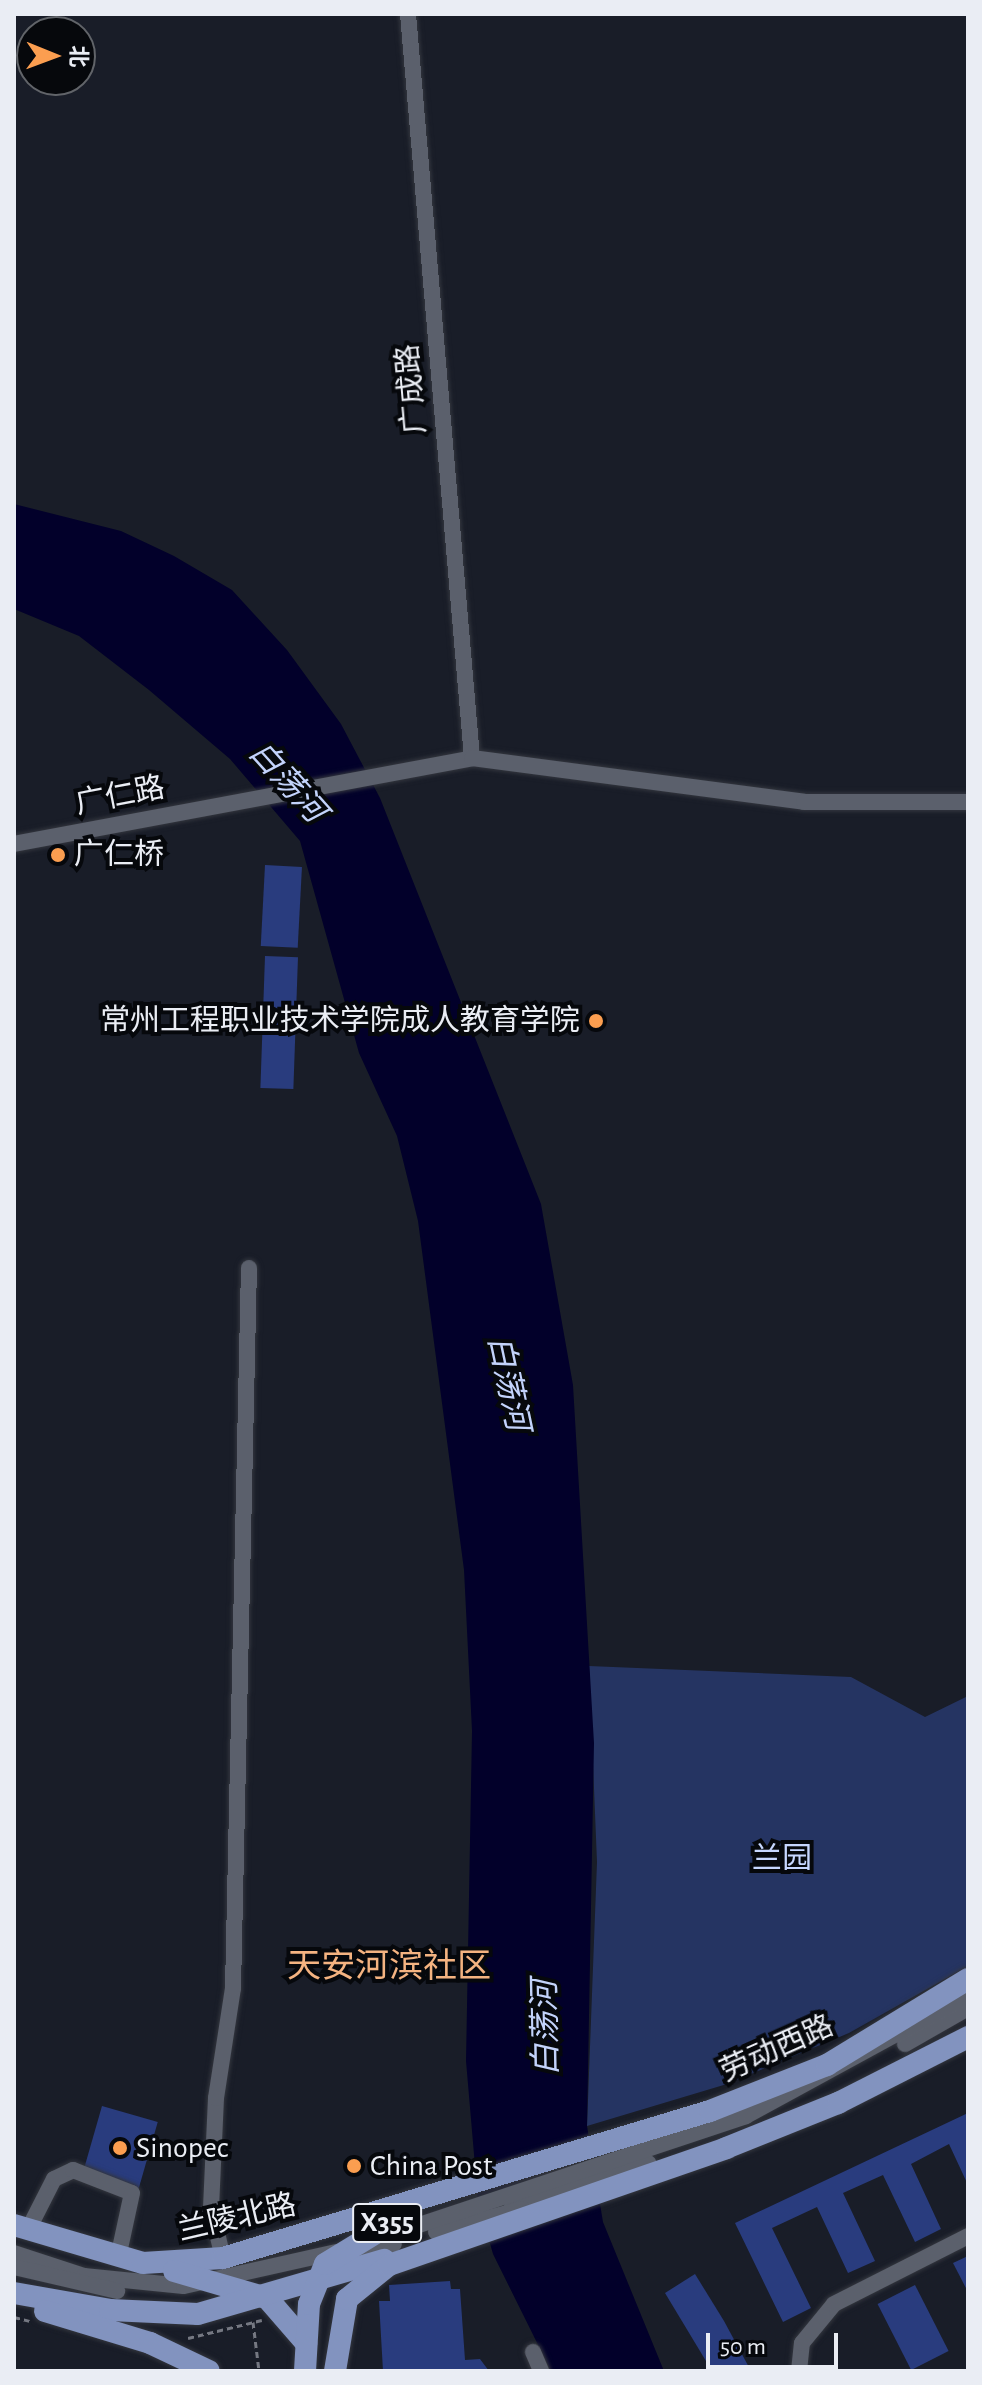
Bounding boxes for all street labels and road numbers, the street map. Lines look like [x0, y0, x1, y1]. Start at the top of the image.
street label: 广成路 [390, 343, 434, 435]
street label: 广仁路 [72, 770, 168, 822]
street label: 劳动西路 [715, 2008, 839, 2090]
street label: 兰陵北路 [174, 2187, 300, 2249]
road number: X355 [351, 2199, 423, 2247]

